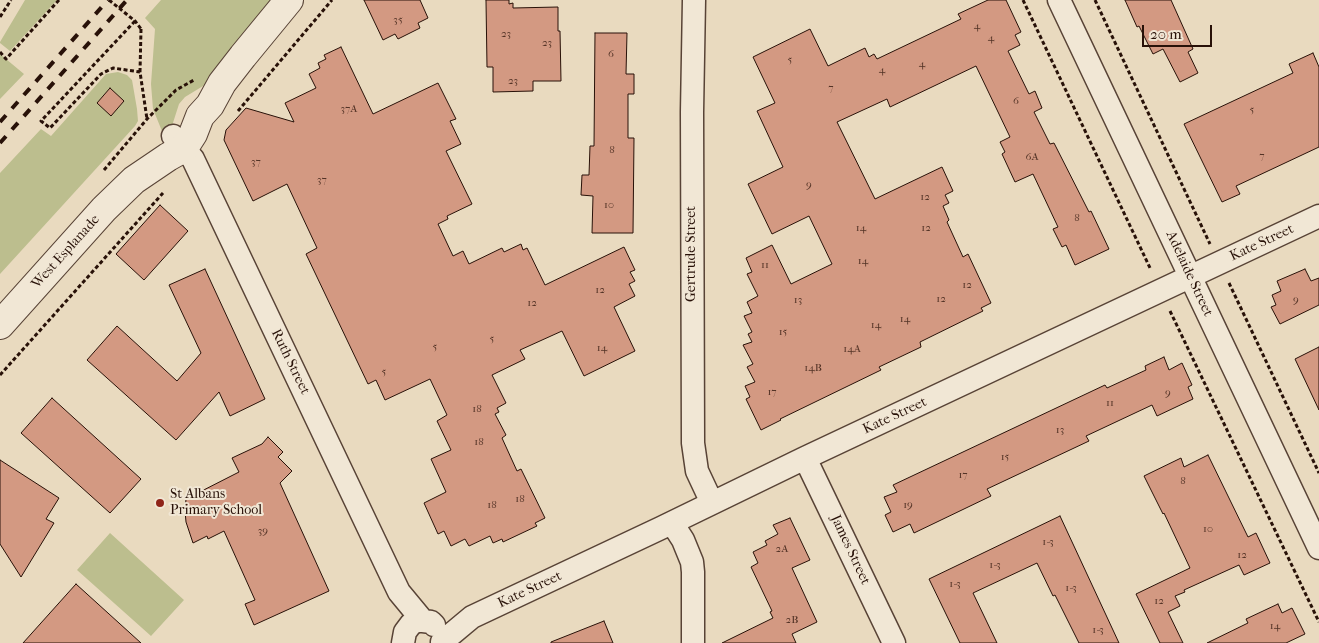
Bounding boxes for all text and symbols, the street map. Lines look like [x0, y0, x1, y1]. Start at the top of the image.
house number: 35 [393, 13, 403, 27]
scale bar [1144, 15, 1214, 47]
house number: 4 [974, 19, 980, 33]
text: 20 m [1150, 25, 1182, 43]
house number: 23 [501, 27, 511, 41]
house number: 4 [988, 31, 994, 45]
house number: 23 [542, 36, 552, 50]
house number: 6 [608, 47, 614, 61]
house number: 5 [788, 53, 792, 67]
house number: 4 [919, 57, 925, 71]
house number: 4 [879, 63, 885, 77]
house number: 23 [508, 74, 518, 88]
house number: 7 [828, 81, 834, 95]
house number: 6 [1013, 94, 1019, 108]
house number: 37A [341, 102, 357, 116]
house number: 5 [1250, 103, 1254, 117]
house number: 8 [609, 143, 615, 157]
house number: 7 [1259, 149, 1265, 163]
house number: 6A [1025, 150, 1039, 164]
house number: 37 [251, 155, 261, 169]
house number: 37 [317, 173, 327, 187]
house number: 9 [806, 178, 812, 192]
house number: 12 [920, 190, 930, 204]
house number: 10 [604, 198, 614, 212]
street label: Gertrude Street [684, 206, 700, 302]
house number: 8 [1074, 211, 1080, 225]
street label: West Esplanade [28, 212, 104, 292]
house number: 14 [856, 221, 866, 235]
house number: 12 [921, 221, 931, 235]
street label: Kate Street [1227, 221, 1297, 265]
street label: Adelaide Street [1162, 229, 1216, 319]
house number: 14 [858, 254, 868, 268]
house number: 11 [761, 258, 769, 272]
house number: 12 [962, 278, 972, 292]
house number: 12 [595, 283, 605, 297]
house number: 12 [936, 292, 946, 306]
house number: 13 [794, 293, 802, 307]
house number: 9 [1293, 293, 1299, 307]
house number: 12 [527, 296, 537, 310]
house number: 14 [900, 312, 910, 326]
house number: 14 [871, 318, 881, 332]
house number: 15 [779, 325, 787, 339]
street label: Ruth Street [267, 327, 313, 397]
house number: 5 [490, 332, 494, 346]
house number: 5 [433, 340, 437, 354]
house number: 14 [597, 341, 607, 355]
house number: 14A [843, 342, 861, 356]
house number: 14B [804, 361, 822, 375]
house number: 5 [382, 365, 386, 379]
house number: 17 [767, 385, 777, 399]
house number: 9 [1165, 386, 1171, 400]
street label: Kate Street [860, 394, 930, 438]
house number: 11 [1106, 396, 1114, 410]
house number: 18 [472, 402, 482, 416]
house number: 13 [1056, 423, 1064, 437]
house number: 18 [474, 435, 484, 449]
house number: 15 [1001, 450, 1009, 464]
house number: 17 [958, 468, 968, 482]
house number: 8 [1180, 474, 1186, 488]
place label: St Albans Primary School [170, 487, 262, 520]
house number: 18 [515, 492, 525, 506]
marker: St Albans Primary School [154, 497, 166, 509]
house number: 18 [487, 498, 497, 512]
house number: 19 [903, 498, 913, 512]
street label: James Street [827, 512, 873, 588]
house number: 10 [1203, 522, 1213, 536]
house number: 39 [258, 524, 268, 538]
house number: 1-3 [1042, 535, 1054, 549]
house number: 2A [776, 542, 788, 556]
house number: 12 [1237, 548, 1247, 562]
house number: 1-3 [989, 558, 1001, 572]
street label: Kate Street [495, 568, 565, 612]
house number: 1-3 [949, 577, 961, 591]
house number: 1-3 [1065, 581, 1077, 595]
house number: 12 [1154, 594, 1164, 608]
house number: 2B [786, 613, 798, 627]
house number: 14 [1270, 619, 1280, 633]
house number: 1-3 [1092, 623, 1104, 637]

